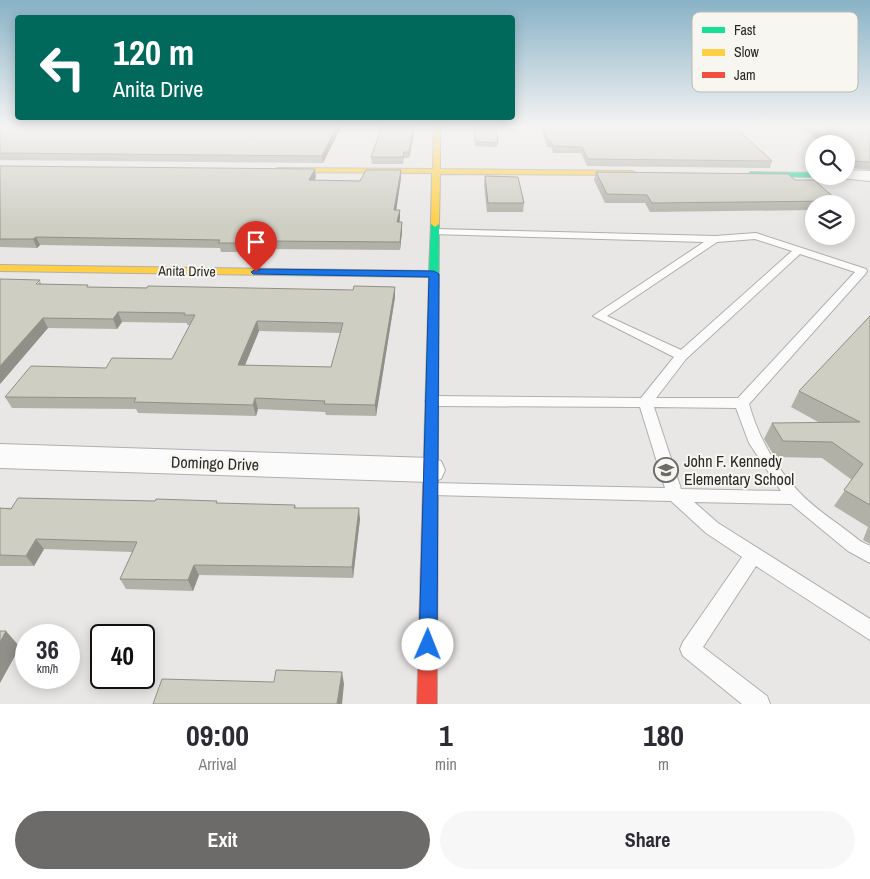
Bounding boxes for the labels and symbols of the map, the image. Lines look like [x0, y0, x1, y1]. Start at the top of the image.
legend [692, 12, 858, 92]
text: Fast [734, 21, 756, 39]
text: Slow [734, 43, 760, 61]
text: Jam [734, 66, 756, 84]
pin [235, 221, 277, 272]
street label: Anita Drive [157, 261, 216, 280]
street label: Domingo Drive [171, 450, 259, 476]
place label: John F. Kennedy Elementary School [684, 450, 794, 490]
school or university icon: John F. Kennedy Elementary School [653, 457, 679, 483]
position arrow [401, 618, 453, 670]
speed limit sign: 40 [90, 624, 155, 689]

